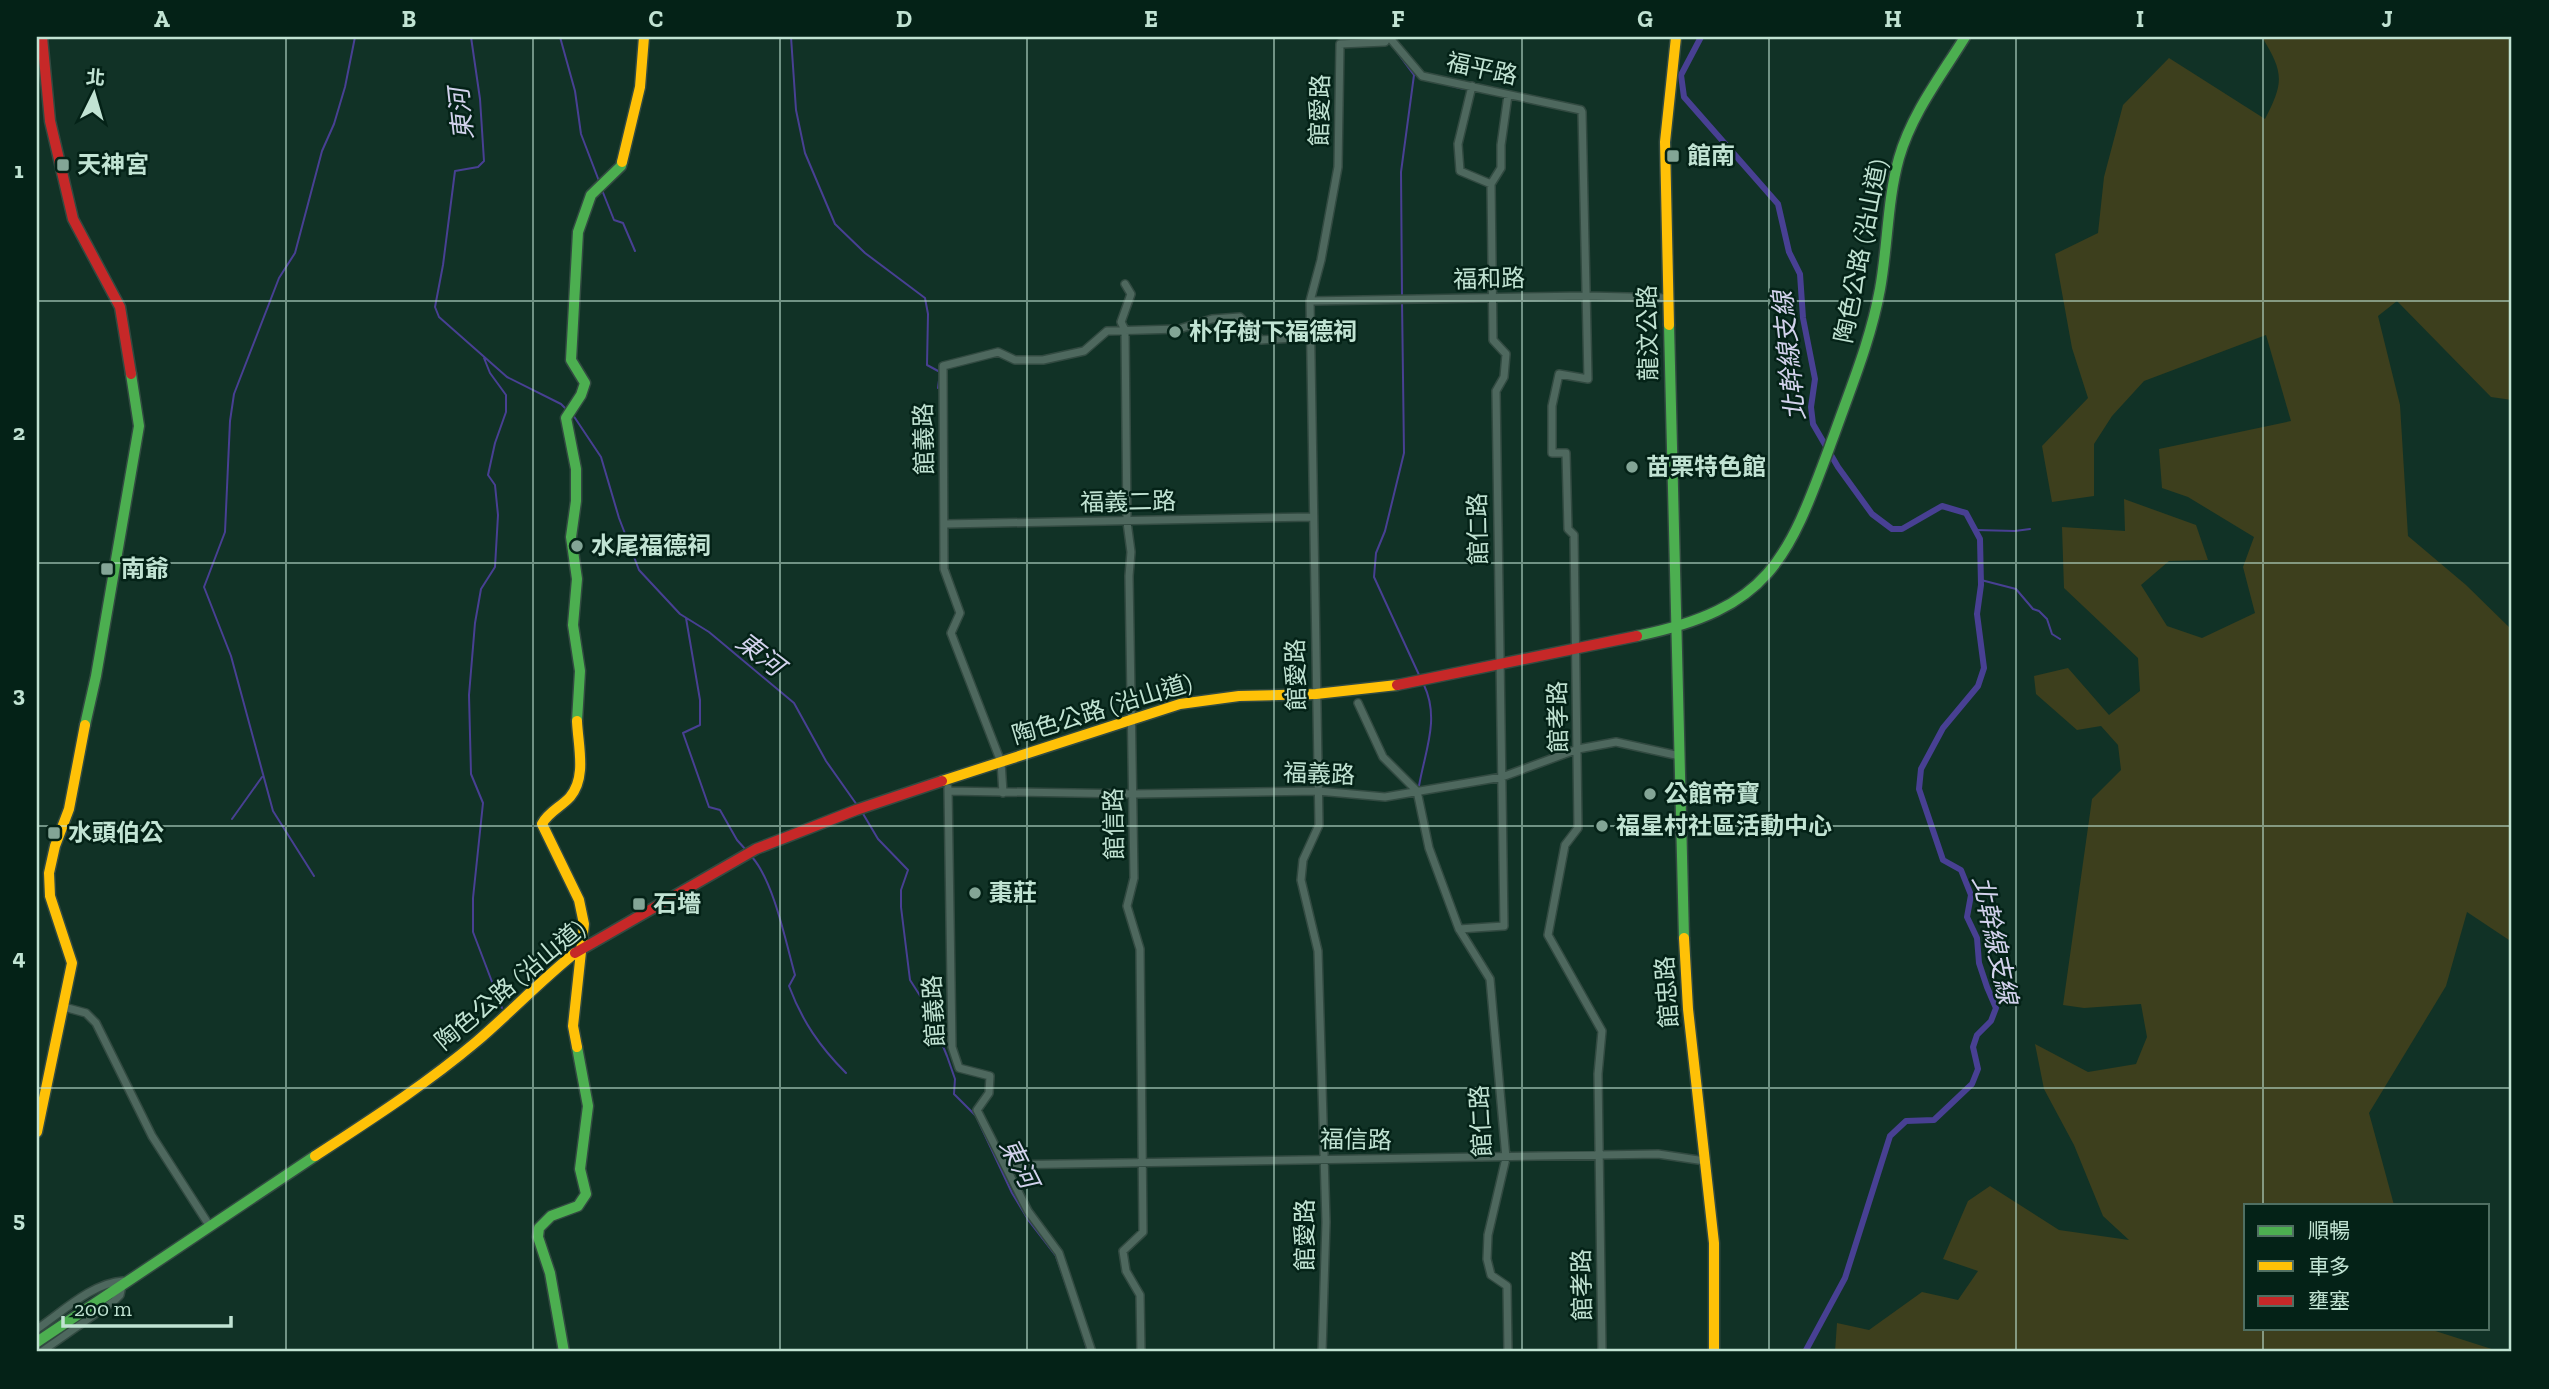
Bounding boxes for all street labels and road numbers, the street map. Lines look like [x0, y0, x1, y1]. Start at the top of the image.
street label: 福平路 [1444, 47, 1520, 90]
street label: 館愛路 [1304, 74, 1335, 146]
street label: 陶色公路 (沿山道) [1828, 157, 1893, 345]
street label: 福和路 [1453, 263, 1525, 294]
street label: 龍汶公路 [1632, 285, 1663, 381]
street label: 館義路 [908, 403, 939, 475]
street label: 福義二路 [1080, 486, 1176, 517]
street label: 館仁路 [1462, 493, 1493, 565]
street label: 館愛路 [1280, 639, 1311, 711]
street label: 陶色公路 (沿山道) [1008, 667, 1195, 750]
street label: 館孝路 [1542, 681, 1573, 753]
street label: 福義路 [1283, 758, 1356, 789]
street label: 館信路 [1098, 788, 1129, 860]
street label: 陶色公路 (沿山道) [429, 914, 590, 1056]
street label: 館忠路 [1650, 955, 1683, 1029]
street label: 館義路 [917, 974, 950, 1048]
street label: 館仁路 [1464, 1084, 1497, 1158]
street label: 福信路 [1320, 1124, 1392, 1155]
street label: 館愛路 [1290, 1199, 1319, 1271]
street label: 館孝路 [1566, 1249, 1597, 1321]

